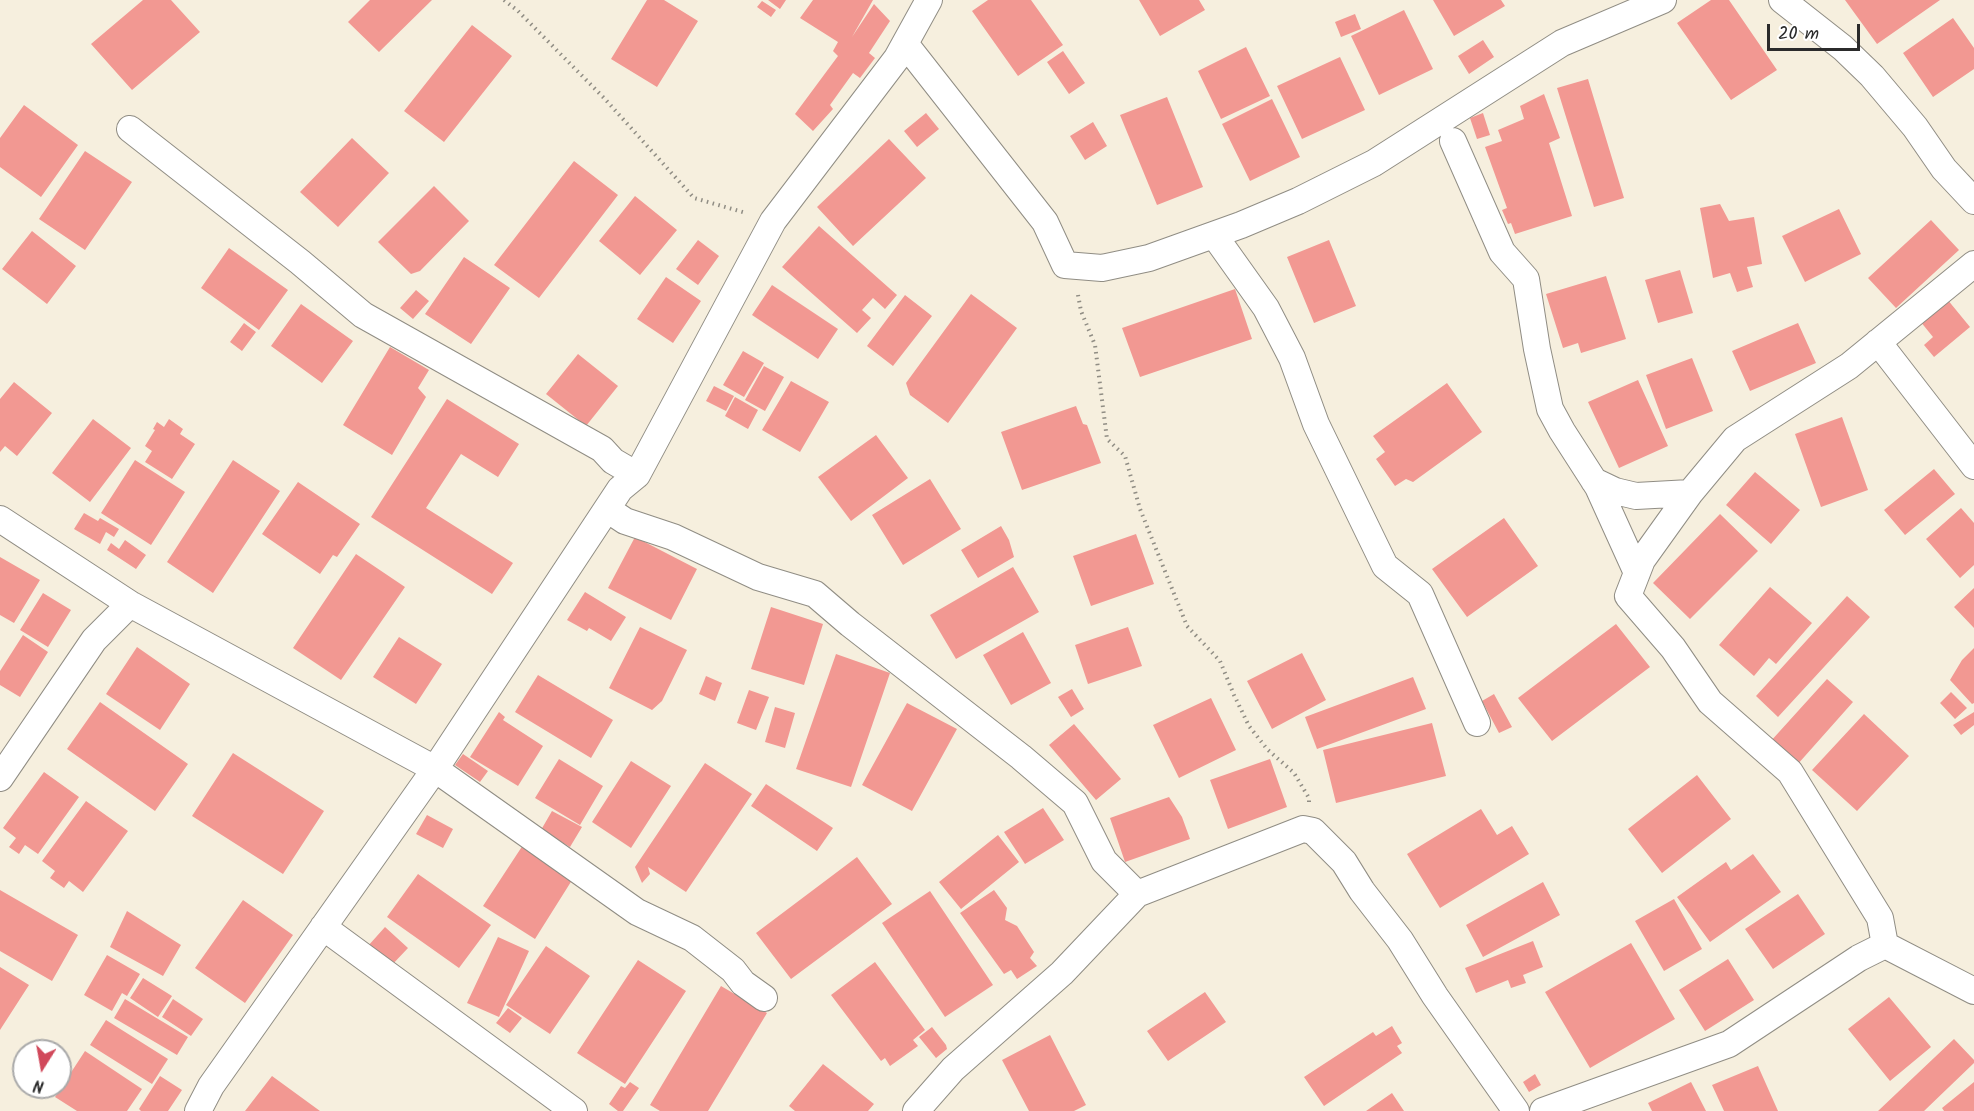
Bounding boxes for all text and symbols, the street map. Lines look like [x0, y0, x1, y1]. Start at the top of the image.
scale bar [1770, 12, 1863, 50]
text: 20 m [1778, 20, 1819, 49]
north arrow [12, 1039, 72, 1099]
text: N [32, 1072, 46, 1098]

